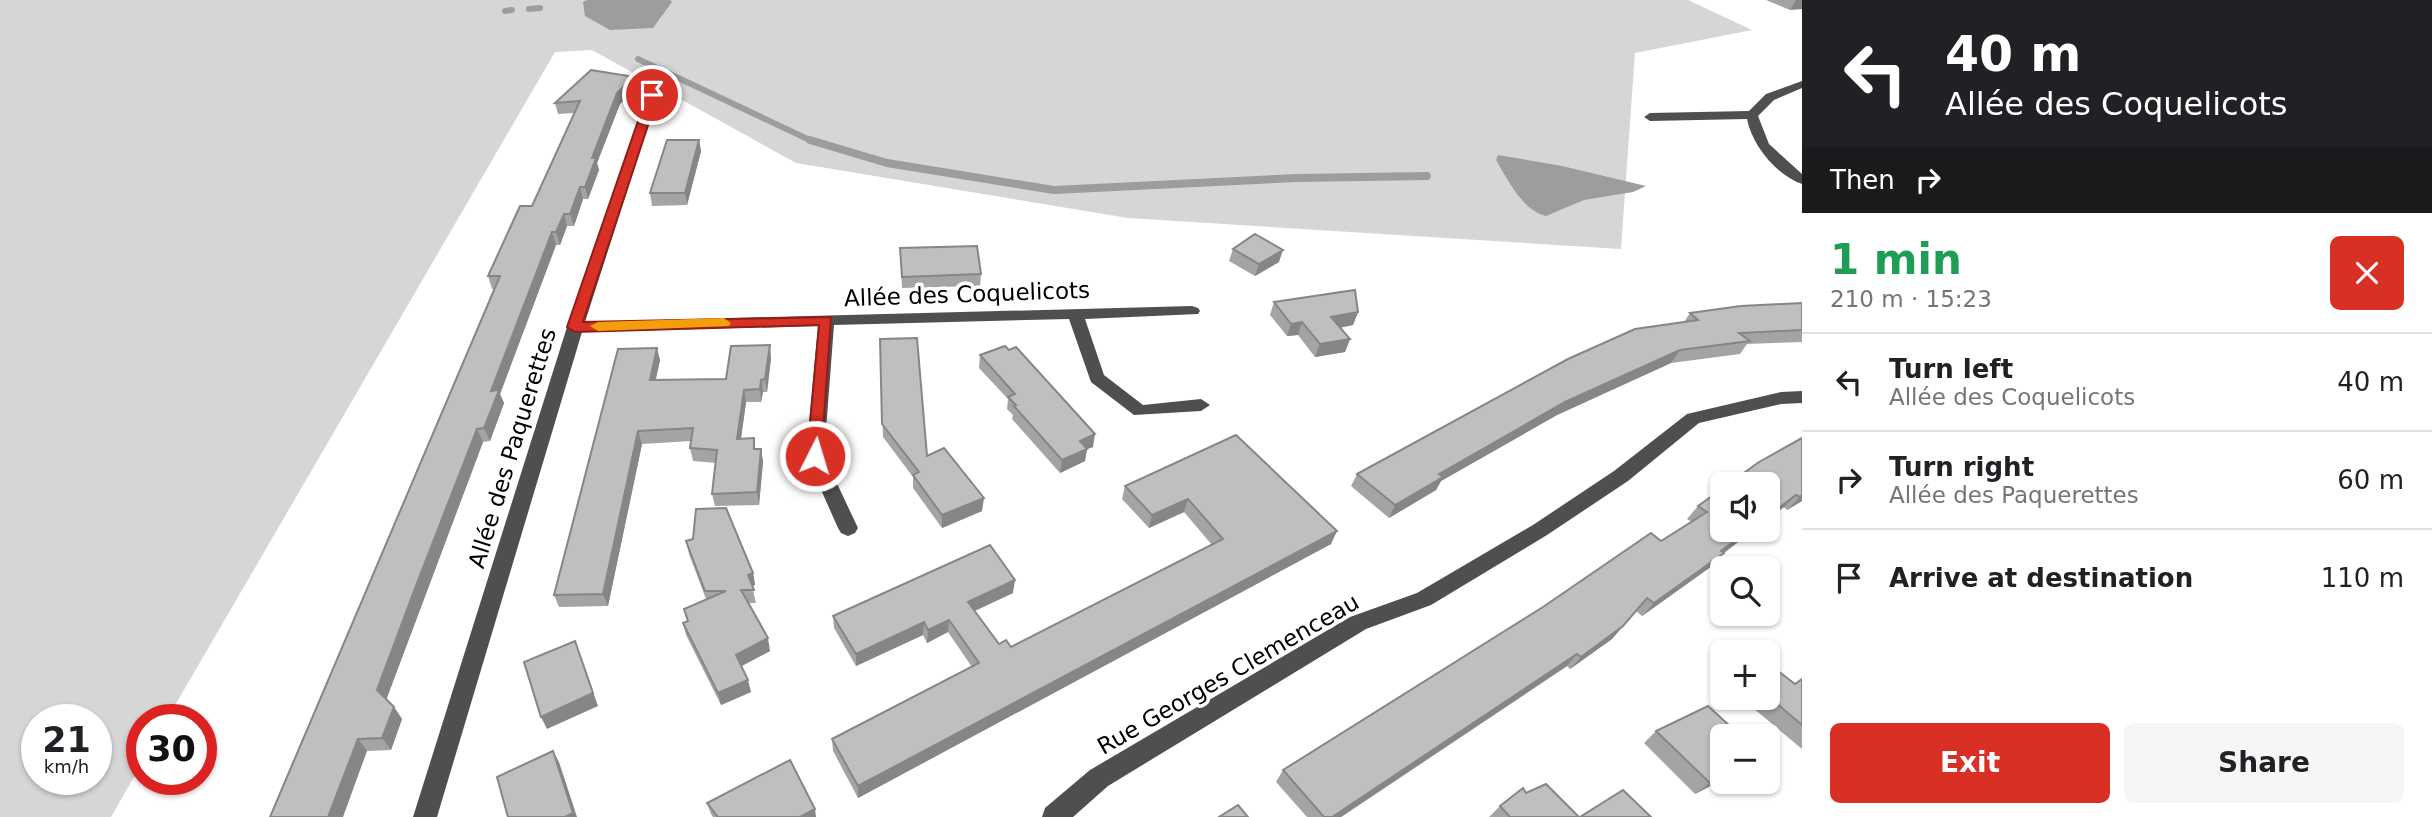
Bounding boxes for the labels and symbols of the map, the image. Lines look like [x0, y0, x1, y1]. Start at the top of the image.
pin [622, 65, 682, 125]
street label: Allée des Coquelicots [844, 277, 1090, 311]
street label: Allée des Paquerettes [463, 325, 561, 571]
position arrow [778, 419, 852, 493]
street label: Rue Georges Clemenceau [1093, 588, 1363, 760]
speed limit sign: 30 [126, 704, 217, 795]

